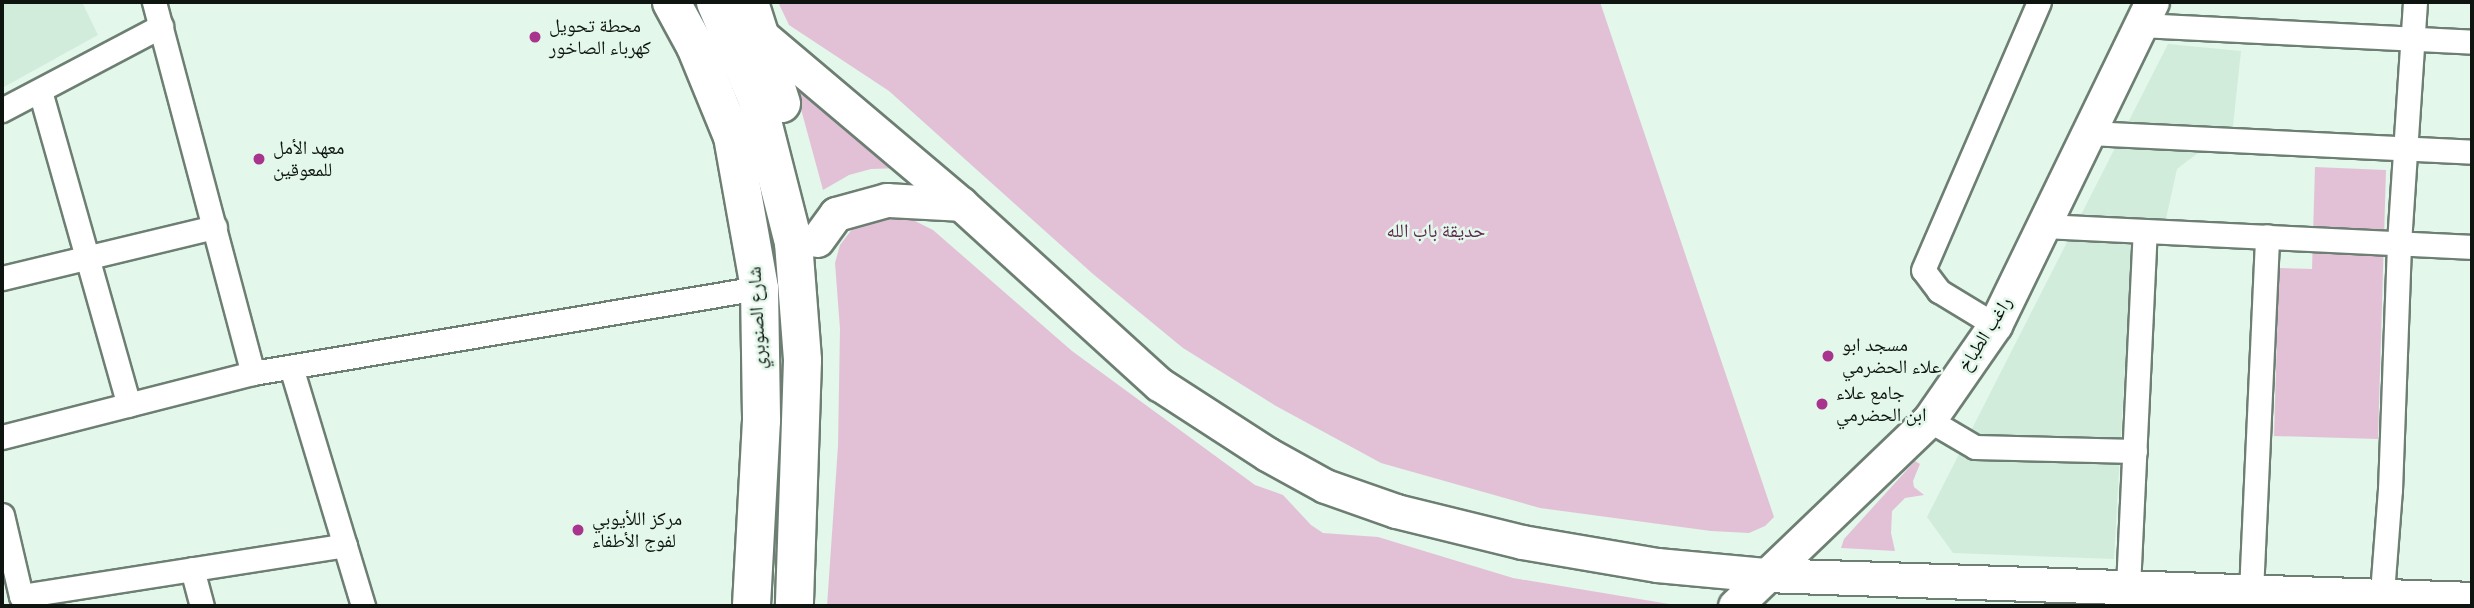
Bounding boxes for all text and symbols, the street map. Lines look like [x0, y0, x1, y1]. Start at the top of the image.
place label: محطة تحويل كهرباء الصاخور [549, 15, 651, 59]
marker: محطة تحويل كهرباء الصاخور [527, 29, 543, 45]
place label: معهد الأمل للمعوقين [273, 137, 344, 181]
marker: معهد الأمل للمعوقين [251, 151, 267, 167]
park label: حديقة باب الله [1387, 220, 1485, 242]
street label: شارع الصنوبري [743, 266, 771, 370]
street label: راغب الطباخ [1953, 292, 2017, 376]
place label: مسجد ابو علاء الحضرمي [1842, 334, 1941, 378]
marker: مسجد ابو علاء الحضرمي [1820, 348, 1836, 364]
place label: جامع علاء ابن الحضرمي [1836, 382, 1927, 426]
marker: جامع علاء ابن الحضرمي [1814, 396, 1830, 412]
place label: مركز اللأيوبي لفوج الأطفاء [592, 508, 682, 552]
marker: مركز اللأيوبي لفوج الأطفاء [570, 522, 586, 538]

